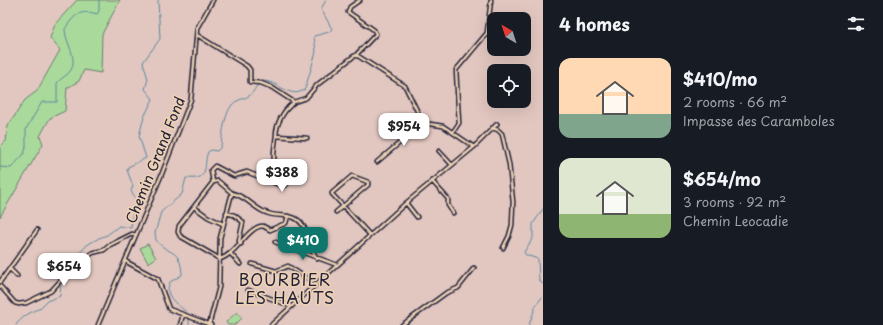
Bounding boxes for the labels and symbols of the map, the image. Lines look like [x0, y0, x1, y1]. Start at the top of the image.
north arrow [487, 12, 531, 56]
street label: Chemin Grand Fond [120, 94, 190, 226]
pin: $954 [380, 113, 428, 147]
pin: $388 [258, 159, 306, 193]
pin: $410 [279, 227, 327, 261]
pin: $654 [40, 253, 88, 287]
district label: BOURBIER LES HAUTS [235, 267, 335, 309]

